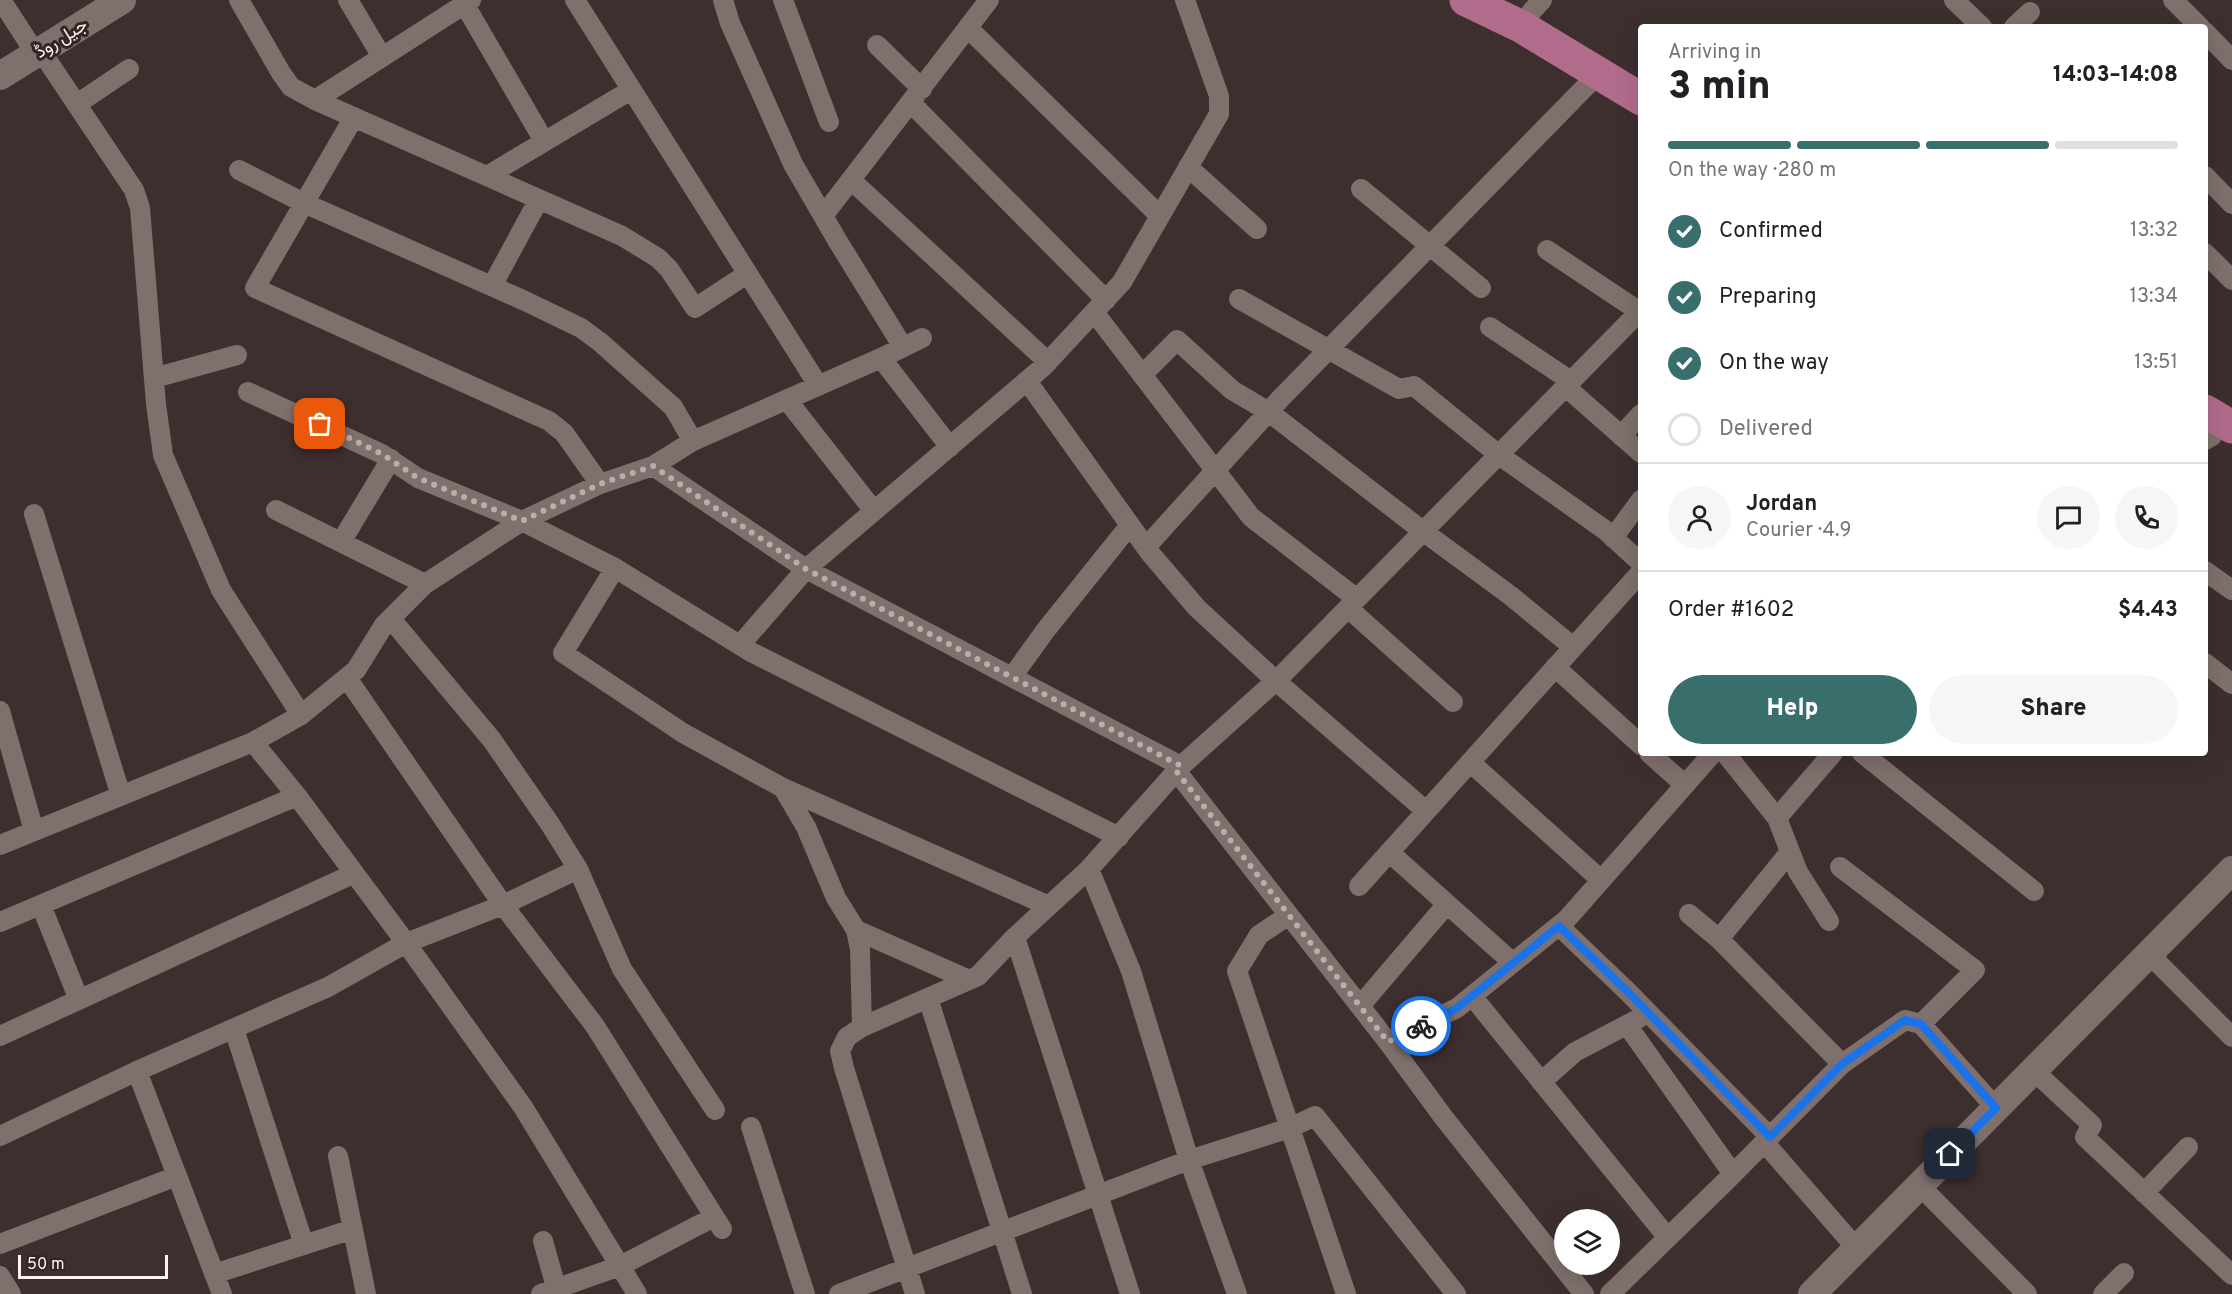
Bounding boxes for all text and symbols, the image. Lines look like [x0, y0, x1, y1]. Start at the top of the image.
street label: جیل روڈ [31, 14, 92, 64]
text: Arriving in [1668, 40, 1761, 66]
text: 14:03–14:08 [2053, 62, 2178, 89]
text: 3 min [1668, 64, 1771, 113]
text: On the way · 280 m [1668, 158, 1836, 184]
icon: check [1668, 215, 1701, 248]
text: Confirmed [1719, 218, 1823, 245]
text: 13:32 [2130, 218, 2178, 244]
icon: check [1668, 281, 1701, 314]
text: Preparing [1719, 284, 1817, 311]
text: 13:34 [2130, 284, 2178, 310]
icon: check [1668, 347, 1701, 380]
text: On the way [1719, 350, 1829, 377]
text: 13:51 [2134, 350, 2178, 376]
pin [294, 398, 345, 449]
icon: bag [303, 407, 336, 440]
text: Delivered [1719, 416, 1813, 443]
button: person [1668, 486, 1731, 549]
button: chat [2037, 486, 2100, 549]
button: phone [2115, 486, 2178, 549]
text: Jordan [1746, 491, 1817, 518]
text: Courier · 4.9 [1746, 518, 1851, 544]
text: Order #1602 [1668, 597, 1794, 624]
text: $4.43 [2118, 597, 2178, 624]
button: Help [1668, 675, 1917, 744]
button: Share [1929, 675, 2178, 744]
courier [1391, 996, 1451, 1056]
icon: bike [1405, 1010, 1438, 1043]
pin [1924, 1128, 1975, 1179]
icon: home [1933, 1137, 1966, 1170]
map controls [1554, 1209, 1620, 1275]
button: layers [1554, 1209, 1620, 1275]
scale bar [18, 1252, 168, 1280]
text: 50 m [27, 1255, 65, 1275]

